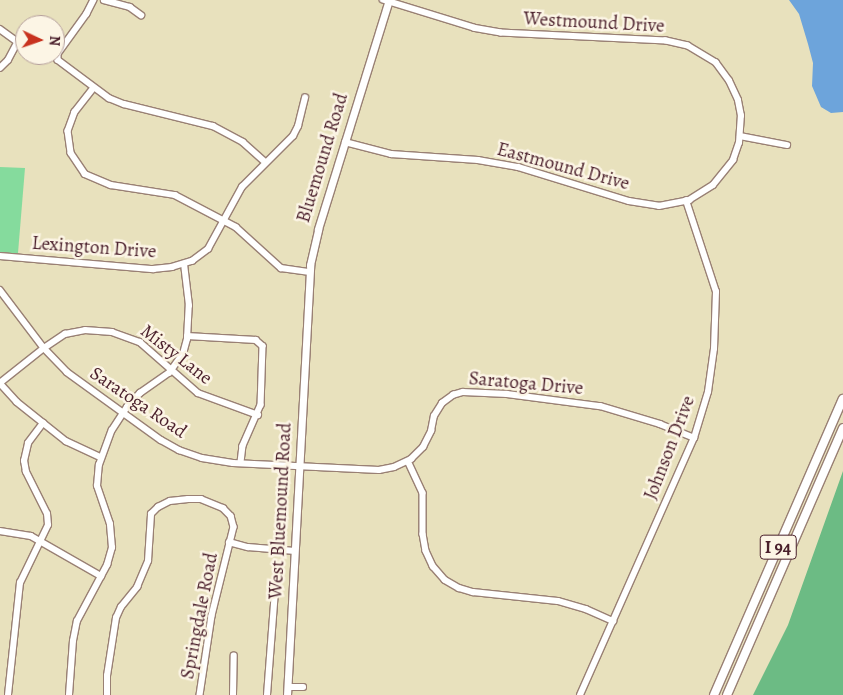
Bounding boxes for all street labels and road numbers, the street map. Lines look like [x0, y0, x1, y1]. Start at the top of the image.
street label: Westmound Drive [523, 8, 665, 38]
street label: Bluemound Road [292, 90, 354, 226]
street label: Eastmound Drive [494, 138, 632, 196]
street label: Lexington Drive [31, 232, 157, 264]
street label: Misty Lane [136, 320, 216, 390]
street label: Saratoga Road [85, 362, 191, 444]
street label: Saratoga Drive [468, 368, 584, 400]
street label: Johnson Drive [640, 393, 700, 503]
street label: West Bluemound Road [265, 422, 297, 600]
road number: I 94 [759, 532, 797, 562]
street label: Springdale Road [177, 551, 223, 681]

